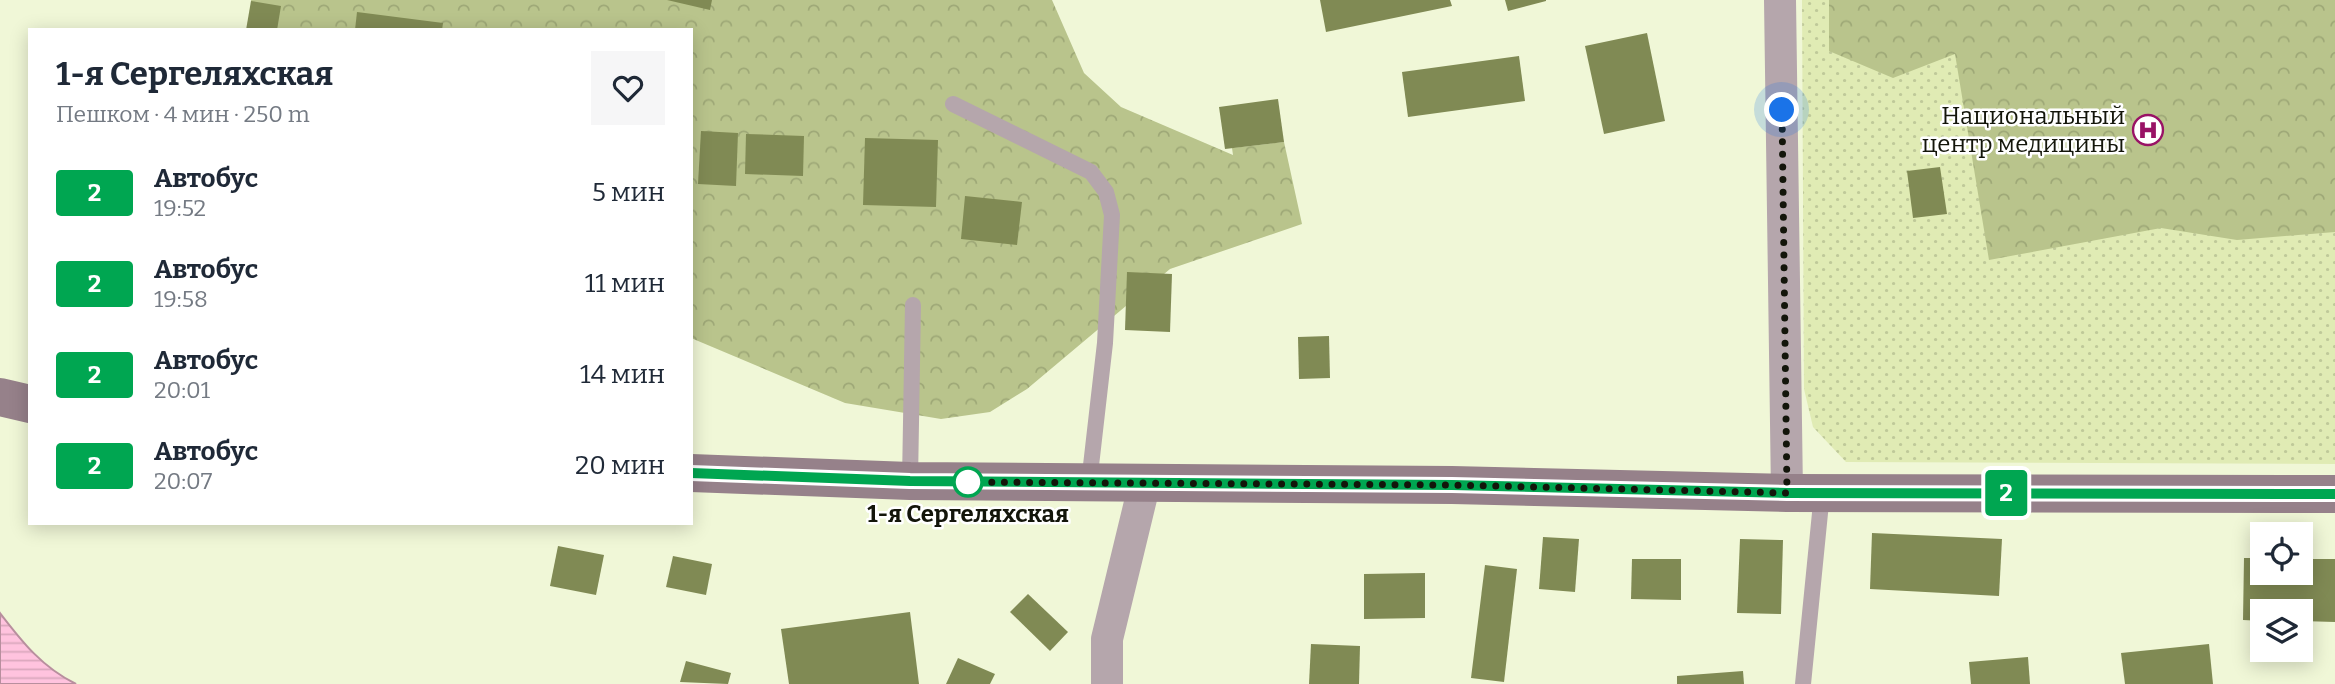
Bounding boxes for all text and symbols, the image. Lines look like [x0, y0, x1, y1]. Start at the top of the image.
button: heart [591, 51, 665, 125]
text: 1-я Сергеляхская [56, 54, 333, 94]
your location [1764, 92, 1799, 127]
text: Пешком · 4 мин · 250 m [56, 100, 310, 128]
place label: Национальный центр медицины [1922, 102, 2125, 158]
hospital icon: Национальный центр медицины [2131, 113, 2165, 147]
text: Автобус [154, 163, 258, 194]
text: 5 мин [592, 177, 665, 208]
text: 2 [88, 179, 101, 207]
text: 19:52 [154, 194, 206, 222]
text: Автобус [154, 254, 258, 285]
text: 11 мин [585, 268, 665, 299]
text: 2 [88, 270, 101, 298]
text: 19:58 [154, 285, 208, 313]
text: Автобус [154, 345, 258, 376]
text: 14 мин [580, 359, 665, 390]
text: 2 [88, 361, 101, 389]
text: 20:01 [154, 376, 210, 404]
text: Автобус [154, 436, 258, 467]
text: 20 мин [575, 450, 665, 481]
text: 2 [88, 452, 101, 480]
text: 20:07 [154, 467, 212, 495]
marker: 1-я Сергеляхская [953, 467, 983, 497]
line badge: 2 [1983, 470, 2029, 516]
text: 2 [1999, 479, 2013, 507]
place label: 1-я Сергеляхская [867, 500, 1069, 528]
map controls [2250, 522, 2313, 662]
button: locate [2250, 522, 2313, 585]
button: layers [2250, 599, 2313, 662]

